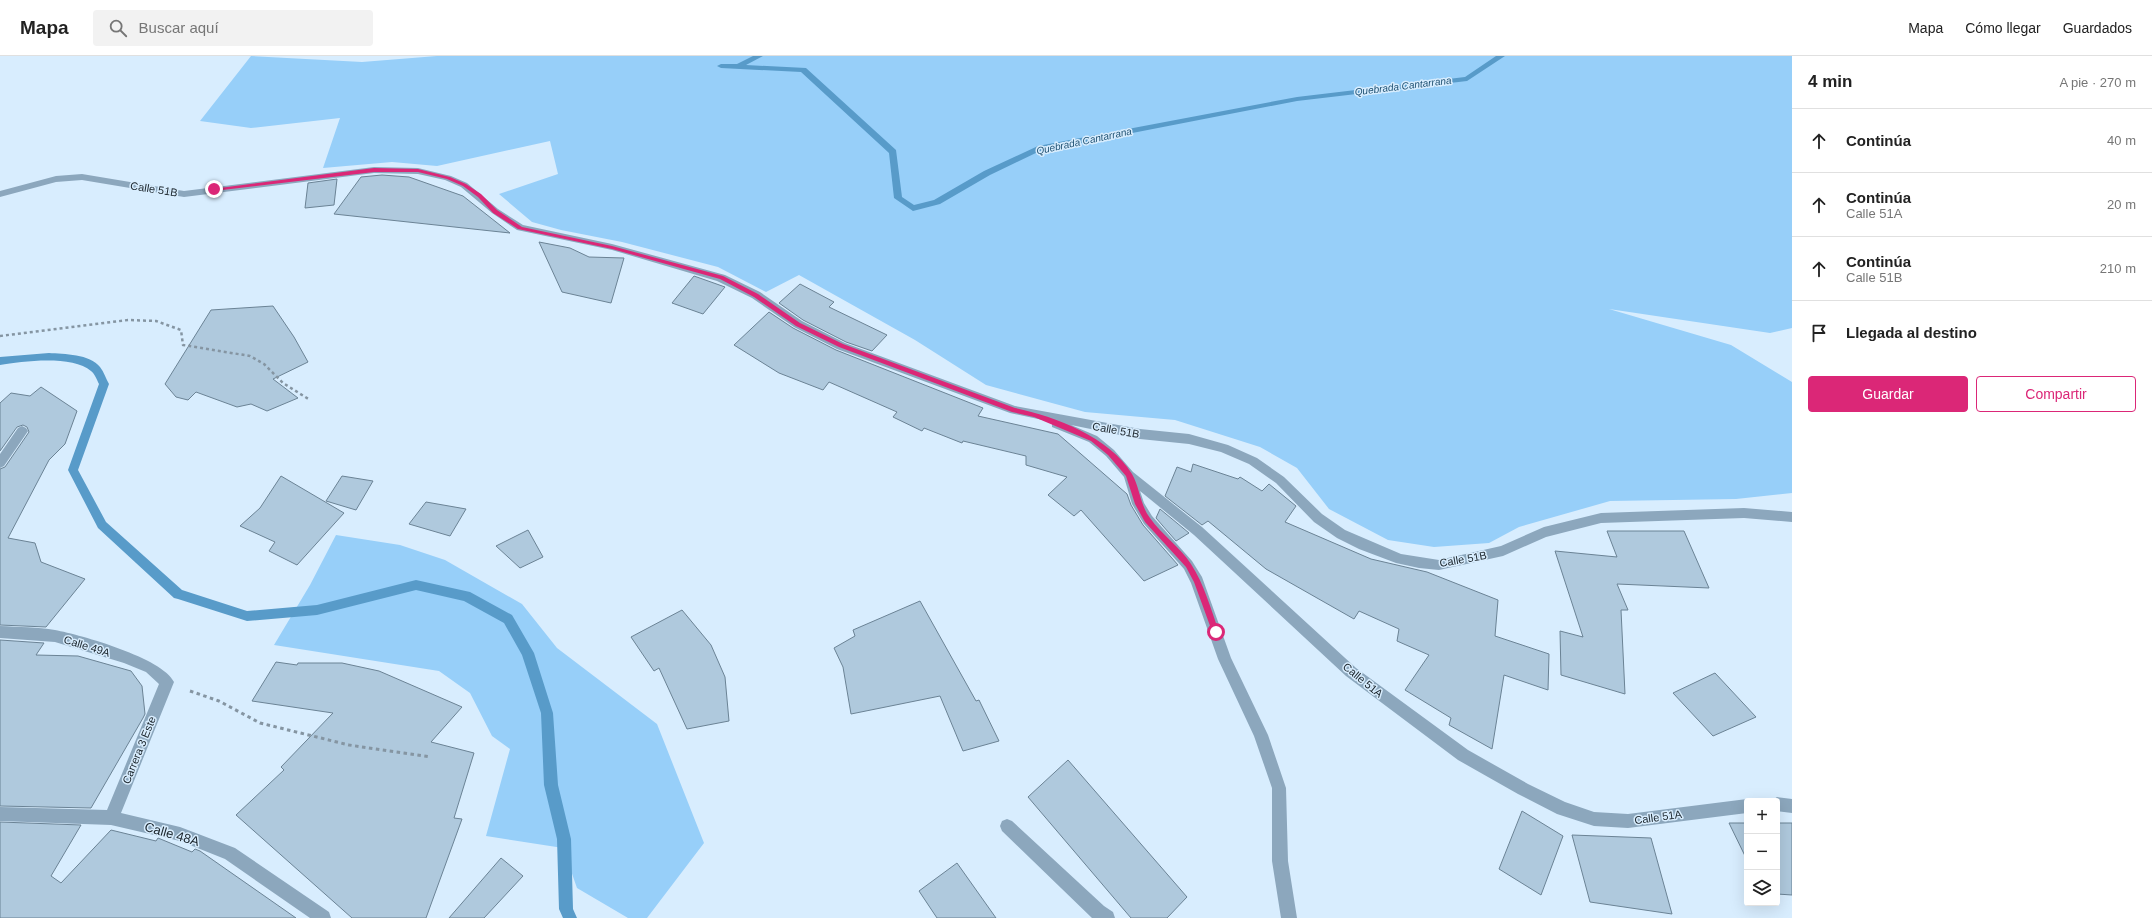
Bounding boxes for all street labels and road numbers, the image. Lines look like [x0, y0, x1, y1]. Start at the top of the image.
street label: Calle 51B [130, 179, 178, 199]
street label: Calle 51B [1091, 420, 1141, 440]
street label: Calle 51B [1438, 549, 1488, 569]
street label: Calle 49A [62, 633, 112, 659]
street label: Calle 51A [1341, 660, 1386, 700]
street label: Carrera 3 Este [120, 715, 158, 785]
street label: Calle 51A [1634, 808, 1683, 826]
street label: Calle 48A [143, 819, 201, 849]

